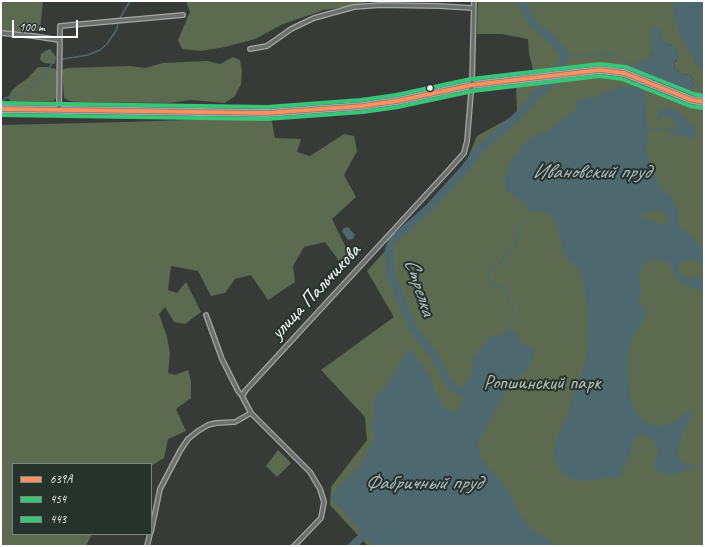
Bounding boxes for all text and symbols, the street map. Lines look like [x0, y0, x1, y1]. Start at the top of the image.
scale bar [14, 12, 80, 38]
text: 100 m [19, 19, 45, 35]
unlabelled marker [425, 83, 435, 93]
water label: Ивановский пруд [532, 159, 650, 185]
street label: улица Пальчикова [266, 239, 366, 345]
water label: Стрелка [398, 255, 440, 319]
park label: Ропшинский парк [483, 372, 601, 396]
legend [12, 463, 152, 535]
water label: Фабричный пруд [364, 470, 482, 496]
text: 639А [50, 471, 72, 487]
text: 454 [50, 491, 66, 507]
text: 443 [50, 511, 66, 527]

